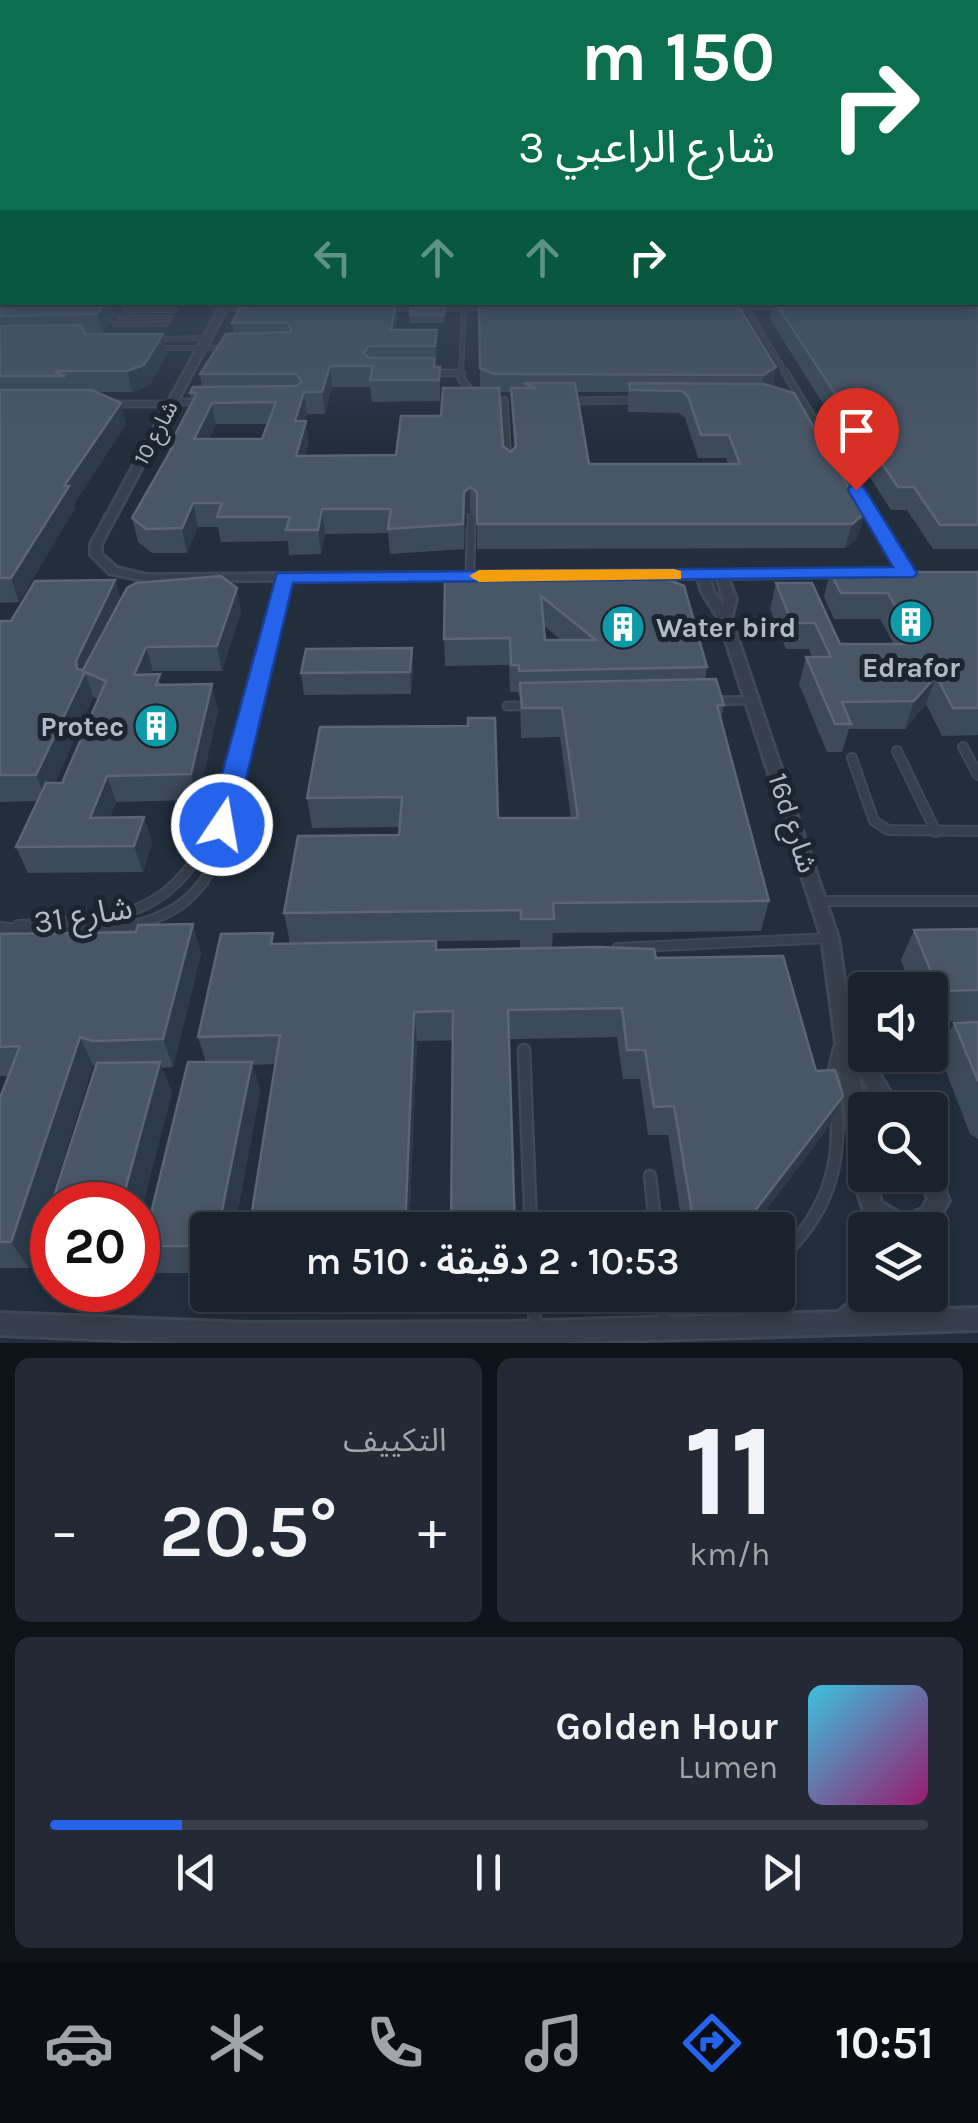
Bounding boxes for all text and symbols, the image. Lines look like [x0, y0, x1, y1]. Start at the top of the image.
text: 150 m [581, 16, 775, 98]
icon: right [810, 40, 940, 170]
text: شارع الراعبي 3 [518, 121, 775, 173]
icon: left [305, 230, 360, 285]
icon: ahead [410, 230, 465, 285]
icon: ahead [515, 230, 570, 285]
icon: right [620, 230, 675, 285]
pin [814, 388, 899, 491]
street label: شارع 10 [128, 397, 186, 471]
icon: arrive [829, 403, 884, 458]
building icon: Edrafor [888, 599, 934, 645]
building icon: Water bird [600, 604, 646, 650]
place label: Water bird [656, 611, 796, 644]
place label: Edrafor [862, 651, 960, 684]
building icon: Protec [133, 703, 179, 749]
place label: Protec [40, 710, 124, 743]
street label: 16d شارع [758, 769, 825, 878]
position arrow [170, 773, 274, 877]
street label: شارع 31 [31, 889, 136, 946]
map controls [848, 972, 948, 1312]
button: sound [848, 972, 948, 1072]
button: search [848, 1092, 948, 1192]
speed limit sign: 20 [30, 1182, 160, 1312]
button: layers [848, 1212, 948, 1312]
text: 10:53 · 2 دقيقة · 510 m [305, 1239, 680, 1284]
text: 11 [683, 1395, 776, 1547]
text: التكييف [343, 1422, 447, 1459]
text: 20.5° [159, 1487, 337, 1575]
text: − [50, 1499, 79, 1563]
text: + [418, 1499, 447, 1563]
text: km/h [689, 1536, 770, 1573]
text: Golden Hour [555, 1704, 778, 1749]
text: Lumen [678, 1749, 778, 1786]
icon: previous [169, 1845, 224, 1900]
icon: pause [461, 1845, 516, 1900]
icon: next [754, 1845, 809, 1900]
icon: car [44, 2008, 114, 2078]
icon: climate [202, 2008, 272, 2078]
icon: phone [360, 2008, 430, 2078]
icon: music [519, 2008, 589, 2078]
icon: directions [677, 2008, 747, 2078]
text: 10:51 [835, 2017, 934, 2069]

